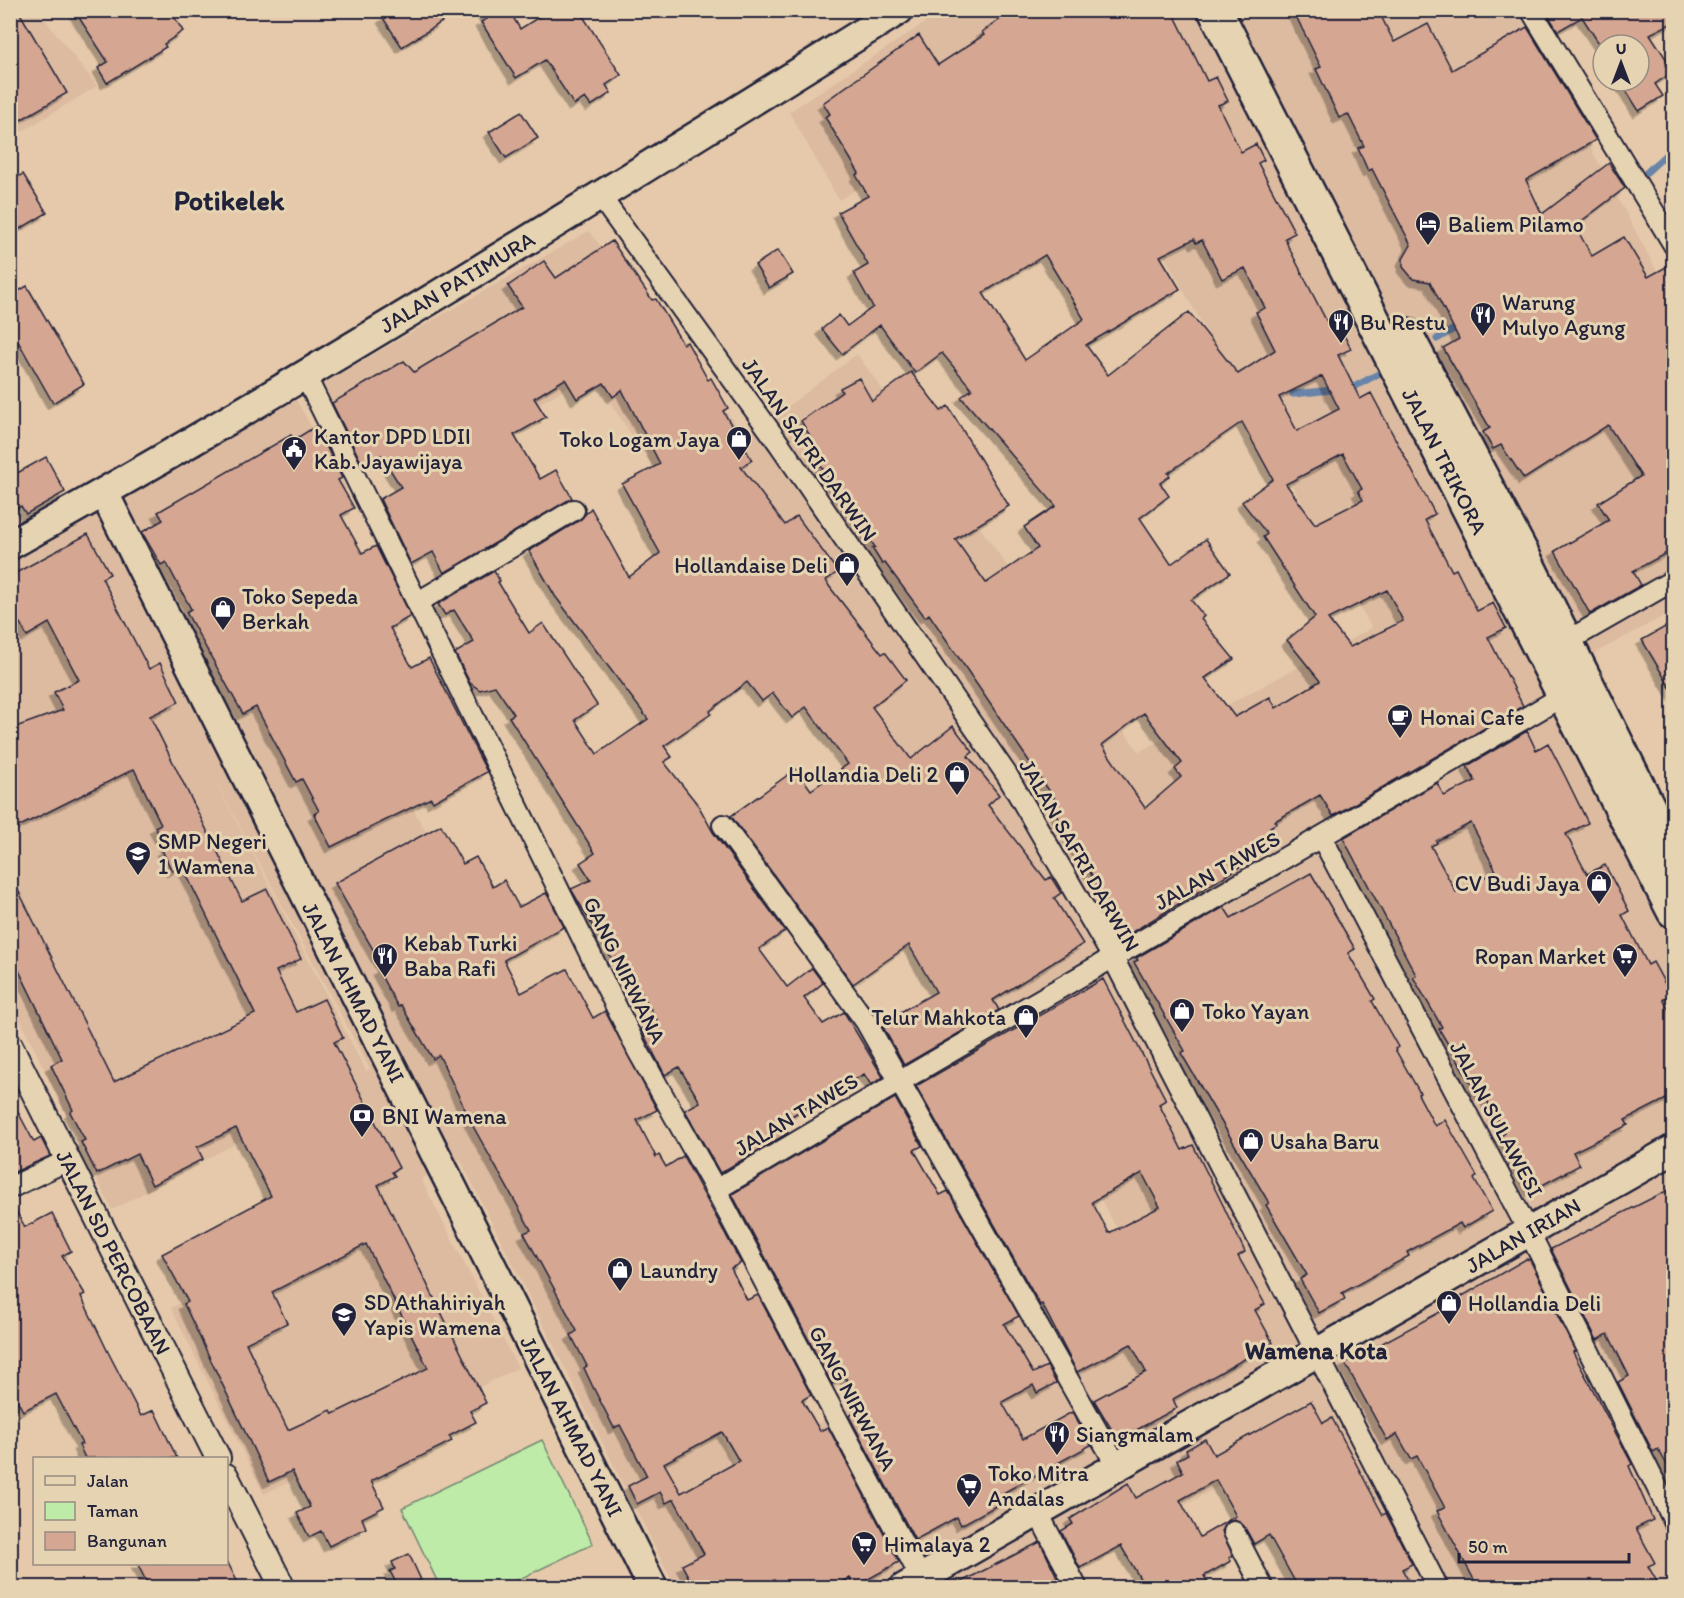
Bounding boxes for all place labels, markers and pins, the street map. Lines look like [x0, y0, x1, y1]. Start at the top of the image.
hotel icon: Baliem Pilamo [1413, 209, 1443, 247]
place label: Baliem Pilamo [1448, 211, 1584, 238]
place label: Warung Mulyo Agung [1502, 289, 1626, 341]
restaurant icon: Warung Mulyo Agung [1468, 300, 1498, 338]
restaurant icon: Bu Restu [1326, 307, 1356, 345]
place label: Bu Restu [1360, 309, 1446, 336]
place label: Kantor DPD LDII Kab. Jayawijaya [314, 423, 471, 475]
shop icon: Toko Logam Jaya [724, 424, 754, 462]
place label: Toko Logam Jaya [559, 426, 721, 453]
public building icon: Kantor DPD LDII Kab. Jayawijaya [279, 434, 309, 472]
shop icon: Hollandaise Deli [832, 550, 862, 588]
place label: Hollandaise Deli [674, 552, 828, 579]
place label: Toko Sepeda Berkah [242, 583, 358, 635]
shop icon: Toko Sepeda Berkah [208, 594, 238, 632]
cafe icon: Honai Cafe [1385, 702, 1415, 740]
place label: Honai Cafe [1420, 704, 1525, 731]
shop icon: Hollandia Deli 2 [942, 759, 972, 797]
place label: Hollandia Deli 2 [788, 761, 938, 788]
place label: SMP Negeri 1 Wamena [158, 828, 267, 880]
school or university icon: SMP Negeri 1 Wamena [123, 839, 153, 877]
shop icon: CV Budi Jaya [1584, 868, 1614, 906]
place label: CV Budi Jaya [1455, 870, 1581, 897]
place label: Kebab Turki Baba Rafi [404, 930, 517, 982]
restaurant icon: Kebab Turki Baba Rafi [370, 941, 400, 979]
supermarket icon: Ropan Market [1610, 941, 1640, 979]
place label: Ropan Market [1475, 943, 1606, 970]
shop icon: Toko Yayan [1167, 996, 1197, 1034]
place label: Toko Yayan [1202, 998, 1310, 1025]
shop icon: Telur Mahkota [1011, 1002, 1041, 1040]
place label: Telur Mahkota [871, 1004, 1006, 1031]
bank icon: BNI Wamena [347, 1101, 377, 1139]
place label: BNI Wamena [382, 1103, 507, 1130]
shop icon: Usaha Baru [1236, 1126, 1266, 1164]
place label: Usaha Baru [1270, 1128, 1379, 1155]
shop icon: Laundry [605, 1255, 635, 1293]
place label: Laundry [640, 1257, 719, 1284]
shop icon: Hollandia Deli [1434, 1288, 1464, 1326]
place label: SD Athahiriyah Yapis Wamena [364, 1289, 506, 1341]
place label: Hollandia Deli [1468, 1290, 1601, 1317]
school or university icon: SD Athahiriyah Yapis Wamena [329, 1300, 359, 1338]
restaurant icon: Siangmalam [1042, 1419, 1072, 1457]
place label: Siangmalam [1076, 1421, 1194, 1448]
place label: Toko Mitra Andalas [988, 1460, 1089, 1512]
supermarket icon: Toko Mitra Andalas [954, 1471, 984, 1509]
supermarket icon: Himalaya 2 [849, 1529, 879, 1567]
place label: Himalaya 2 [884, 1531, 991, 1558]

